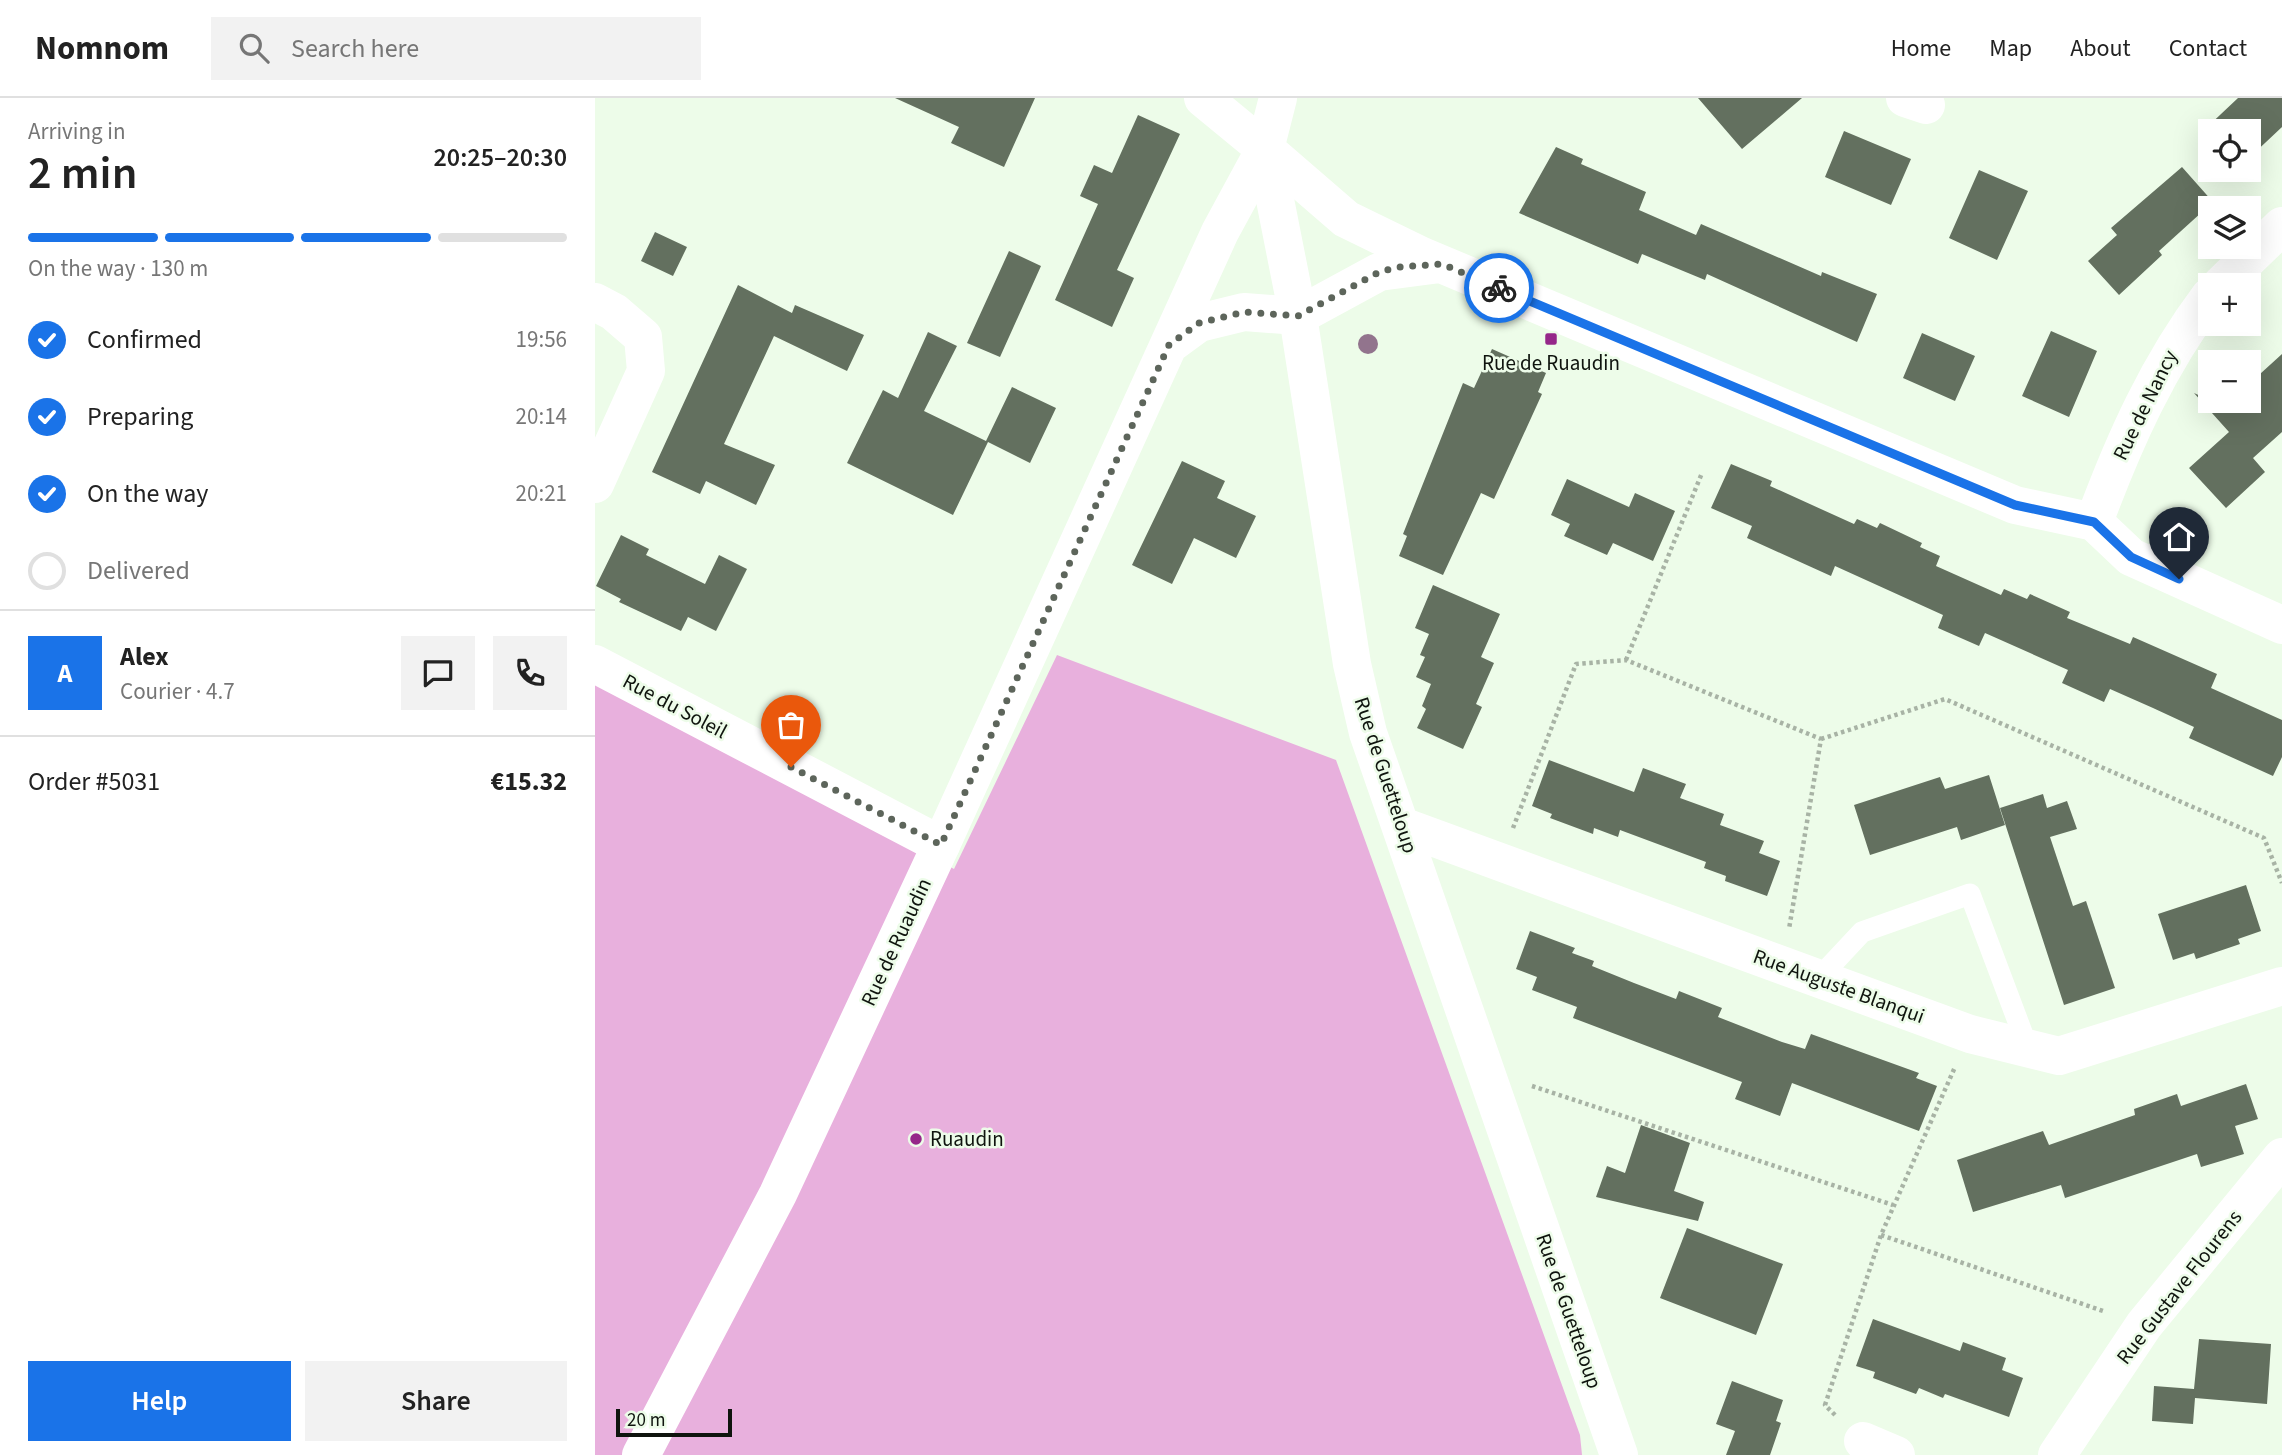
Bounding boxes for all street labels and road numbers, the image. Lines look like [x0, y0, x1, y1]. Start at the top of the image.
street label: Rue de Nancy [2105, 345, 2185, 465]
street label: Rue du Soleil [618, 666, 732, 746]
street label: Rue de Guetteloup [1347, 693, 1425, 857]
street label: Rue de Ruaudin [853, 873, 939, 1011]
street label: Rue Auguste Blanqui [1749, 941, 1929, 1031]
street label: Rue Gustave Flourens [2109, 1203, 2249, 1371]
street label: Rue de Guetteloup [1528, 1229, 1610, 1393]

